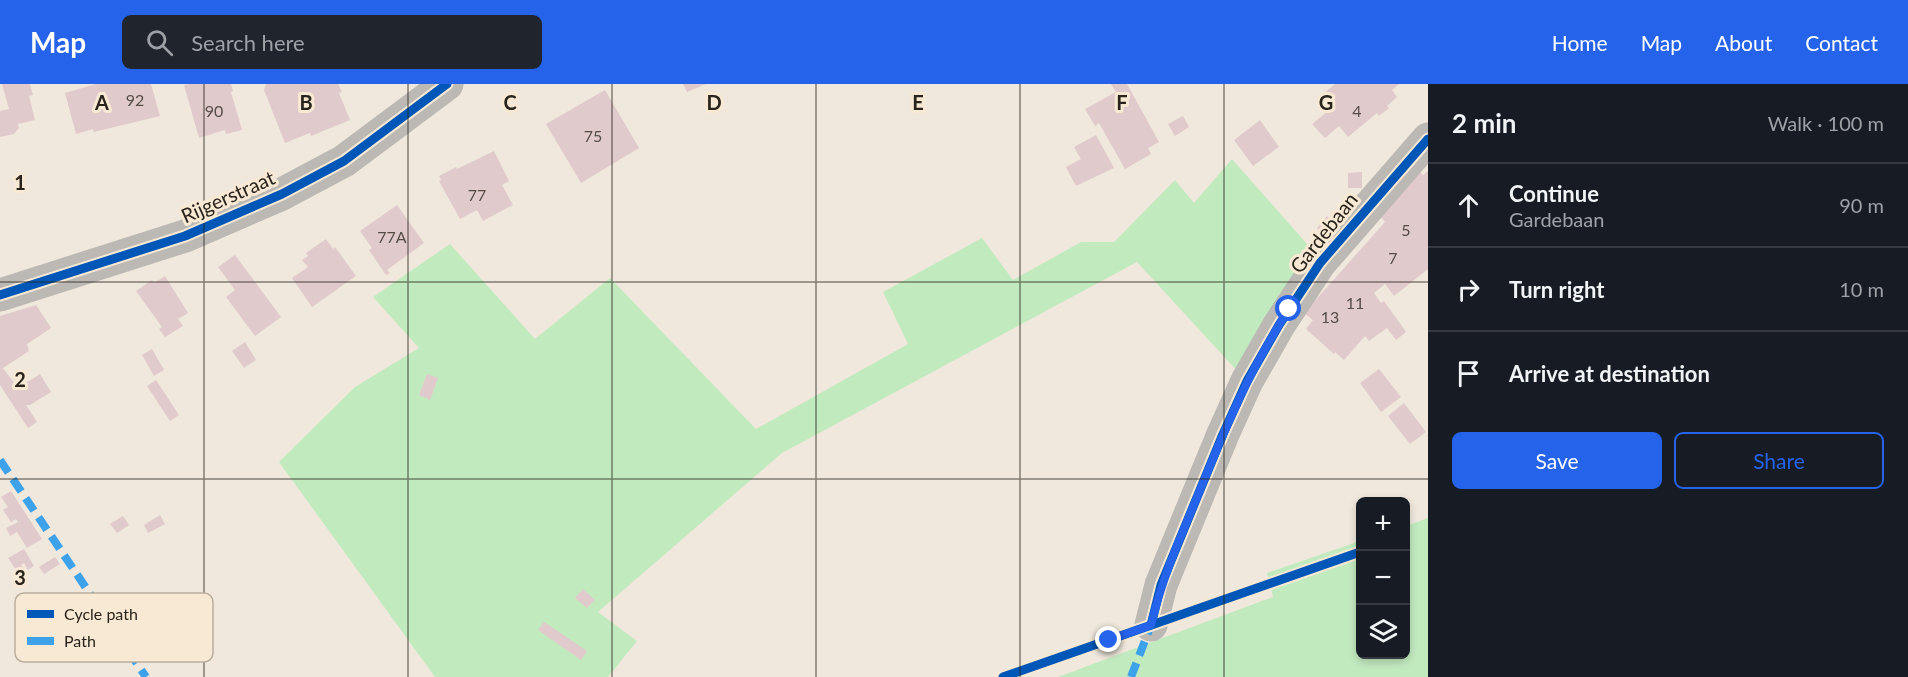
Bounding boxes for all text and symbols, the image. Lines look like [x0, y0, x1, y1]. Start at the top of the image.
search box [122, 15, 542, 69]
text: Map [30, 25, 86, 59]
icon: search [143, 26, 176, 59]
text: Search here [191, 29, 305, 56]
text: Home [1552, 30, 1608, 55]
text: Map [1641, 30, 1682, 55]
text: About [1715, 30, 1772, 55]
text: Contact [1805, 30, 1878, 55]
text: A [94, 90, 109, 114]
house number: 92 [126, 90, 144, 109]
text: B [299, 90, 313, 114]
text: C [503, 90, 517, 114]
text: D [706, 90, 722, 114]
text: E [912, 90, 924, 114]
text: F [1116, 90, 1128, 114]
text: G [1319, 90, 1333, 114]
house number: 90 [205, 101, 223, 120]
house number: 4 [1352, 101, 1362, 120]
text: 2 min [1452, 107, 1516, 139]
text: Walk · 100 m [1768, 111, 1884, 135]
house number: 75 [584, 126, 602, 145]
street label: Rijgerstraat [177, 165, 278, 227]
text: 1 [14, 170, 26, 194]
text: Continue [1509, 180, 1599, 207]
house number: 77 [468, 185, 486, 204]
street label: Gardebaan [1284, 187, 1362, 277]
icon: ahead [1452, 189, 1485, 222]
text: 90 m [1839, 193, 1884, 217]
text: Gardebaan [1509, 207, 1604, 231]
house number: 5 [1401, 220, 1411, 239]
house number: 77A [377, 227, 407, 246]
house number: 7 [1388, 248, 1398, 267]
icon: right [1452, 273, 1485, 306]
text: Turn right [1509, 276, 1604, 303]
text: 10 m [1839, 277, 1884, 301]
house number: 11 [1346, 293, 1364, 312]
route start [1275, 295, 1301, 321]
house number: 13 [1321, 307, 1339, 326]
icon: arrive [1452, 357, 1485, 390]
text: Arrive at destination [1509, 360, 1710, 387]
text: 2 [14, 367, 26, 391]
button: Save [1452, 432, 1662, 489]
button: Share [1674, 432, 1884, 489]
map controls [1356, 497, 1410, 659]
button: + [1356, 497, 1410, 551]
button: − [1356, 551, 1410, 605]
text: 3 [14, 565, 26, 589]
legend [15, 593, 213, 662]
text: Cycle path [64, 604, 138, 623]
button: layers [1356, 605, 1410, 659]
route end [1095, 626, 1121, 652]
text: Path [64, 631, 96, 650]

